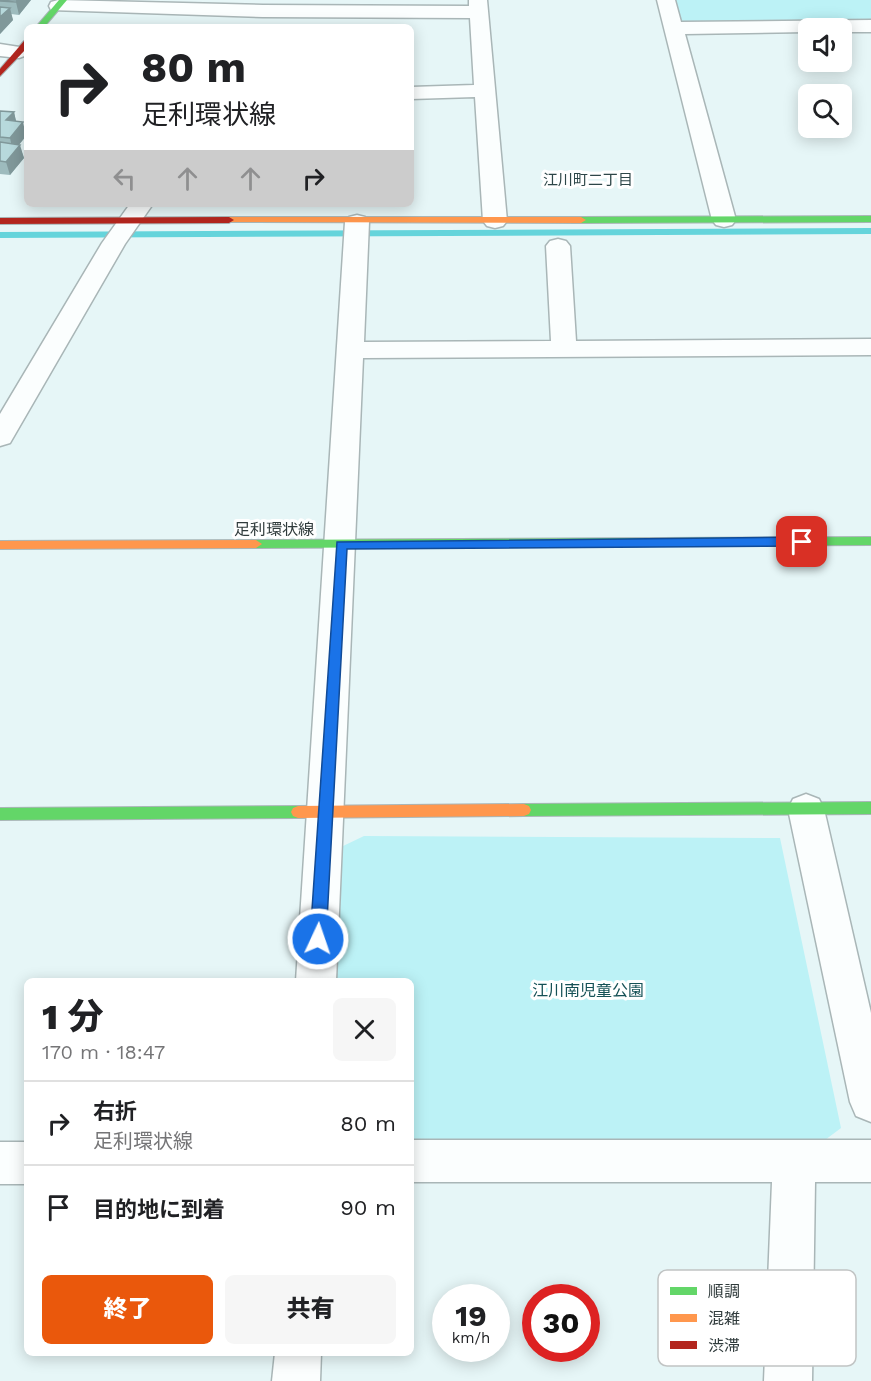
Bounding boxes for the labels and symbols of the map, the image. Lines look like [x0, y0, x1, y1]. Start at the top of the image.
district label: 江川町二丁目 [543, 171, 633, 189]
pin [776, 516, 827, 567]
street label: 足利環状線 [234, 520, 314, 539]
position arrow [286, 907, 350, 971]
park label: 江川南児童公園 [532, 981, 644, 1000]
legend [658, 1270, 856, 1366]
text: 順調 [708, 1282, 740, 1301]
speed limit sign: 30 [522, 1284, 600, 1362]
text: 混雑 [708, 1309, 740, 1328]
text: 渋滞 [708, 1336, 740, 1355]

